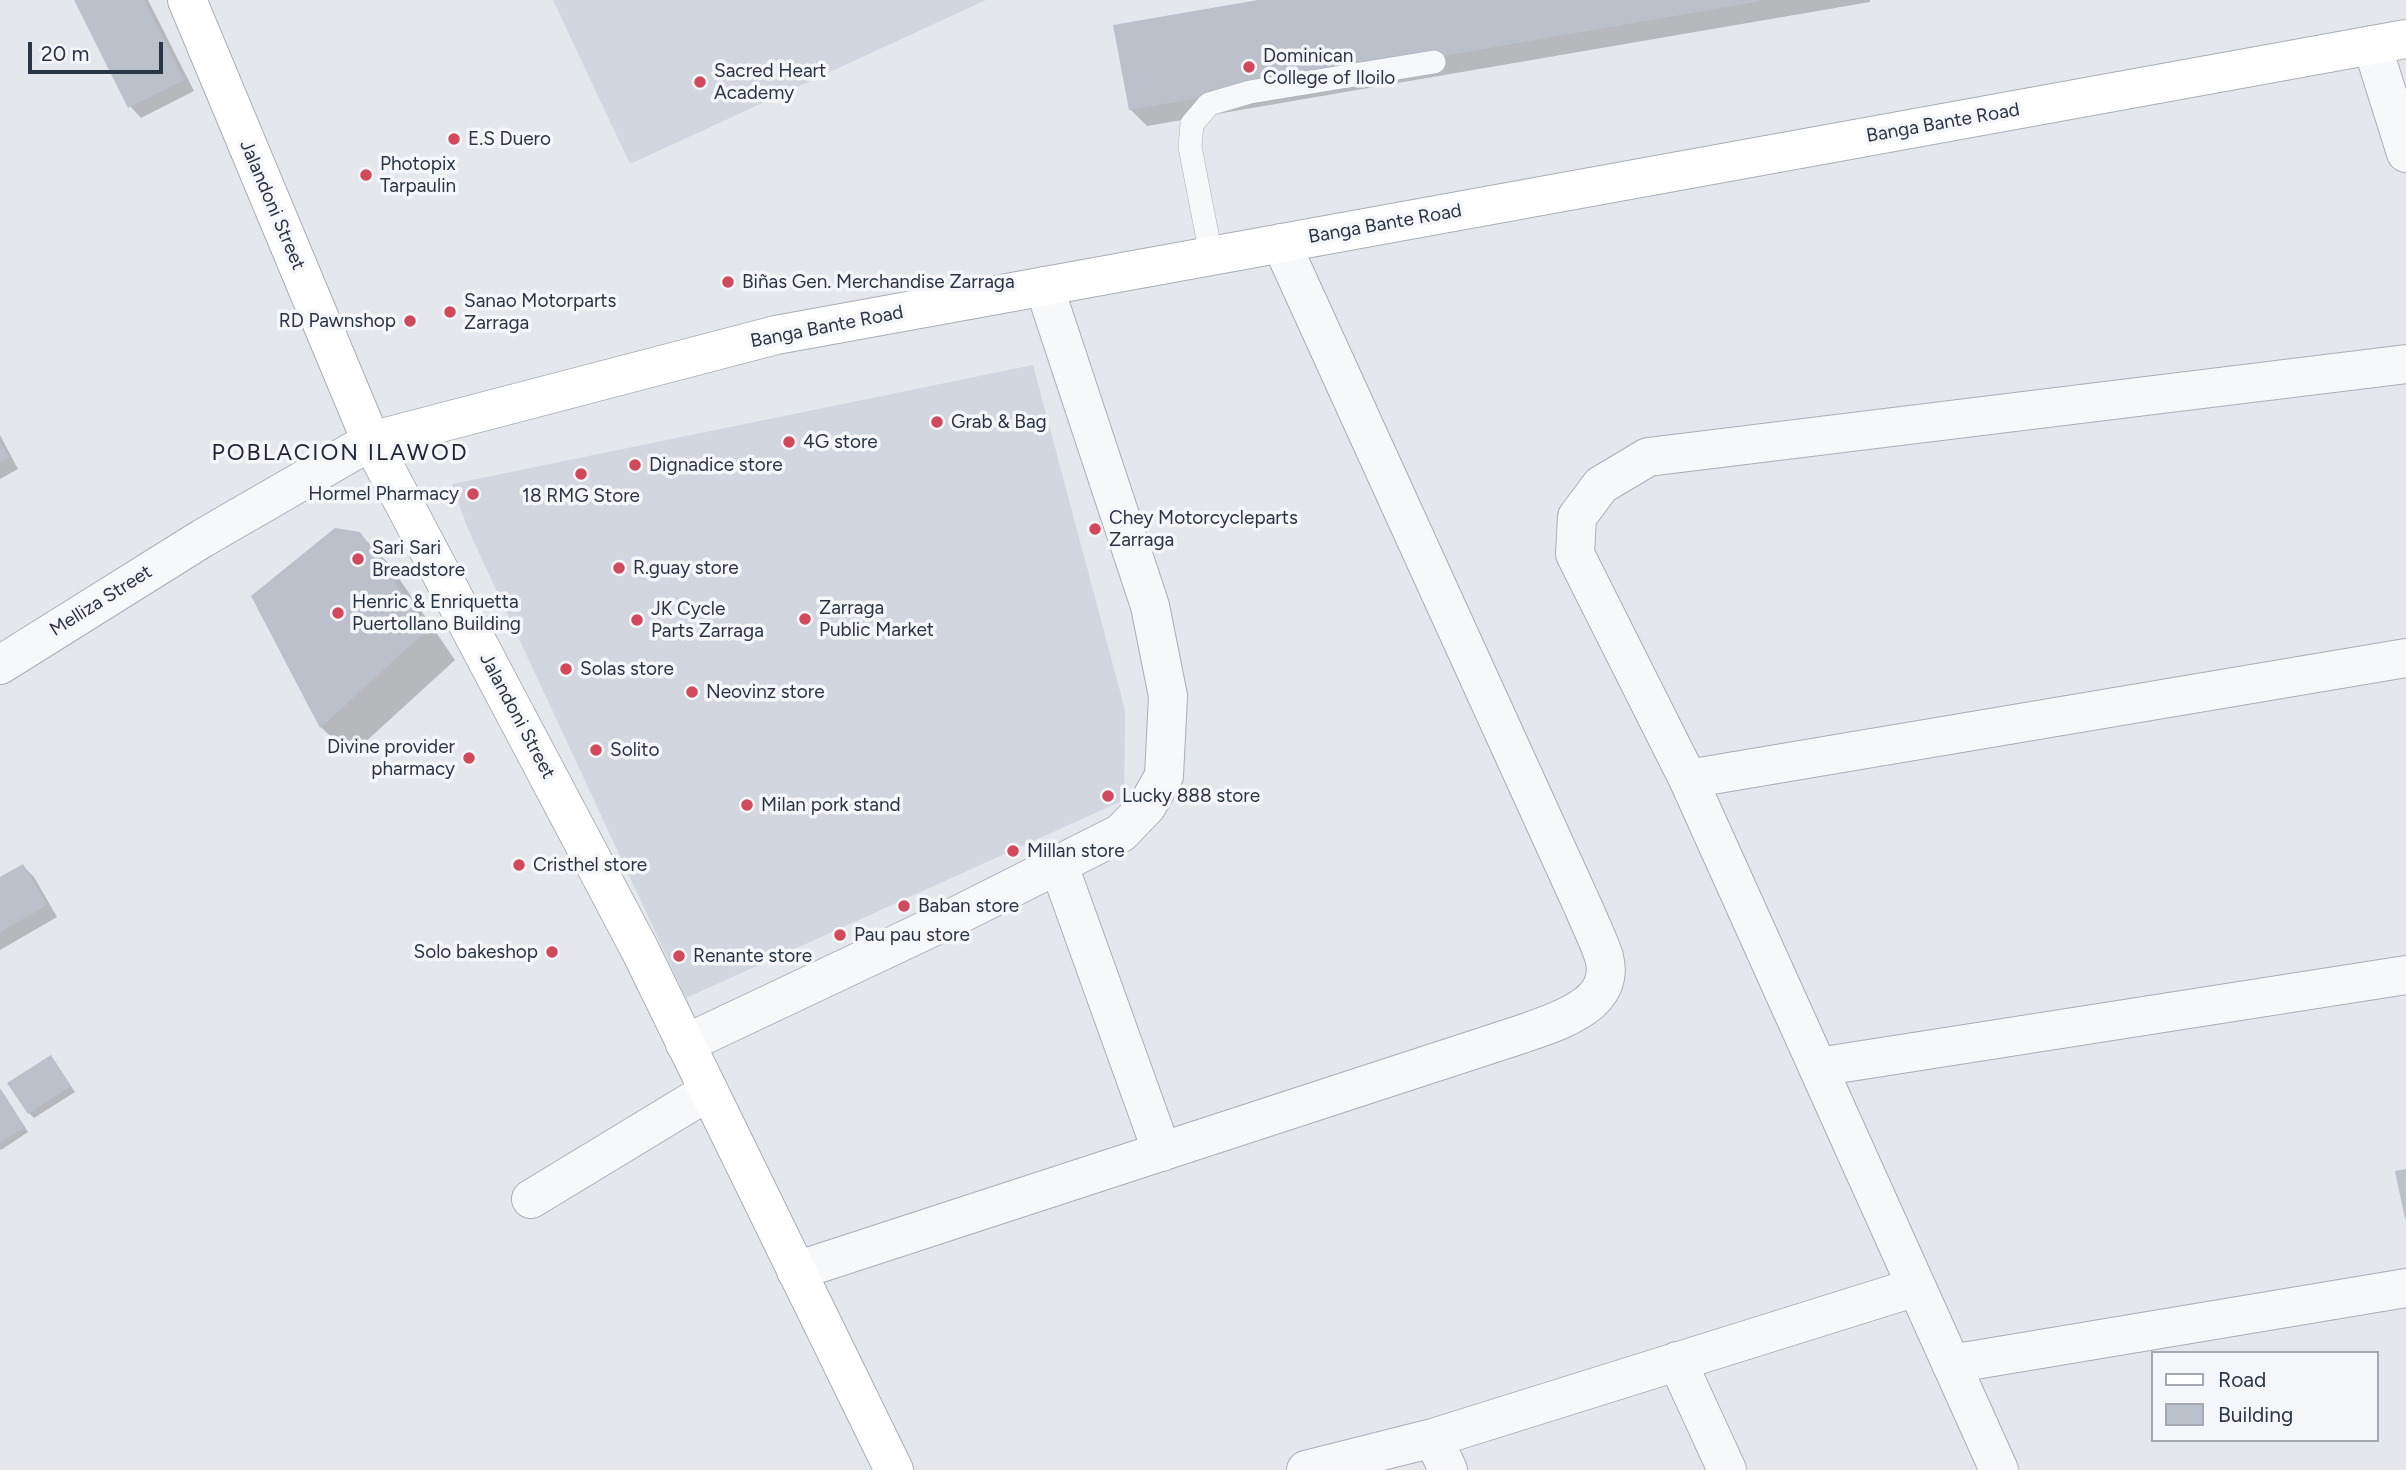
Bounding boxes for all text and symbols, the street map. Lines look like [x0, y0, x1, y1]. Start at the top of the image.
scale bar [32, 28, 166, 72]
text: 20 m [41, 41, 89, 66]
place label: Dominican College of Iloilo [1263, 45, 1395, 89]
marker: Dominican College of Iloilo [1241, 59, 1257, 75]
place label: Sacred Heart Academy [714, 60, 826, 104]
marker: Sacred Heart Academy [692, 74, 708, 90]
street label: Banga Bante Road [1865, 98, 2021, 148]
place label: E.S Duero [468, 128, 551, 150]
marker: E.S Duero [446, 131, 462, 147]
street label: Jalandoni Street [234, 137, 310, 273]
place label: Photopix Tarpaulin [380, 153, 456, 197]
marker: Photopix Tarpaulin [358, 167, 374, 183]
street label: Banga Bante Road [1307, 199, 1463, 249]
place label: Biñas Gen. Merchandise Zarraga [742, 271, 1015, 293]
marker: Biñas Gen. Merchandise Zarraga [720, 274, 736, 290]
place label: Sanao Motorparts Zarraga [464, 290, 616, 334]
street label: Banga Bante Road [749, 301, 905, 353]
marker: Sanao Motorparts Zarraga [442, 304, 458, 320]
place label: RD Pawnshop [279, 310, 396, 332]
marker: RD Pawnshop [402, 313, 418, 329]
place label: Grab & Bag [951, 411, 1047, 433]
marker: Grab & Bag [929, 414, 945, 430]
place label: 4G store [803, 431, 878, 453]
marker: 4G store [781, 434, 797, 450]
district label: POBLACION ILAWOD [213, 439, 467, 467]
place label: Dignadice store [649, 454, 783, 476]
marker: Dignadice store [627, 457, 643, 473]
marker: 18 RMG Store [573, 466, 589, 482]
place label: Hormel Pharmacy [308, 483, 459, 505]
place label: 18 RMG Store [522, 485, 640, 507]
marker: Hormel Pharmacy [465, 486, 481, 502]
place label: Chey Motorcycleparts Zarraga [1109, 507, 1298, 551]
marker: Chey Motorcycleparts Zarraga [1087, 521, 1103, 537]
place label: Sari Sari Breadstore [372, 537, 465, 581]
marker: Sari Sari Breadstore [350, 551, 366, 567]
place label: R.guay store [633, 557, 739, 579]
marker: R.guay store [611, 560, 627, 576]
street label: Melliza Street [46, 561, 156, 641]
place label: Henric & Enriquetta Puertollano Building [352, 591, 521, 635]
place label: Zarraga Public Market [819, 597, 934, 641]
place label: JK Cycle Parts Zarraga [651, 598, 764, 642]
marker: Henric & Enriquetta Puertollano Building [330, 605, 346, 621]
marker: Zarraga Public Market [797, 611, 813, 627]
marker: JK Cycle Parts Zarraga [629, 612, 645, 628]
street label: Jalandoni Street [474, 649, 560, 783]
place label: Solas store [580, 658, 674, 680]
marker: Solas store [558, 661, 574, 677]
place label: Neovinz store [706, 681, 825, 703]
marker: Neovinz store [684, 684, 700, 700]
place label: Divine provider pharmacy [327, 736, 455, 780]
place label: Solito [610, 739, 659, 761]
marker: Solito [588, 742, 604, 758]
marker: Divine provider pharmacy [461, 750, 477, 766]
place label: Lucky 888 store [1122, 785, 1260, 807]
marker: Lucky 888 store [1100, 788, 1116, 804]
place label: Milan pork stand [761, 794, 901, 816]
marker: Milan pork stand [739, 797, 755, 813]
place label: Millan store [1027, 840, 1125, 862]
marker: Millan store [1005, 843, 1021, 859]
place label: Cristhel store [533, 854, 647, 876]
marker: Cristhel store [511, 857, 527, 873]
place label: Baban store [918, 895, 1019, 917]
marker: Baban store [896, 898, 912, 914]
place label: Pau pau store [854, 924, 970, 946]
marker: Pau pau store [832, 927, 848, 943]
place label: Solo bakeshop [414, 941, 538, 963]
marker: Solo bakeshop [544, 944, 560, 960]
place label: Renante store [693, 945, 812, 967]
marker: Renante store [671, 948, 687, 964]
legend [2150, 1351, 2378, 1442]
text: Road [2218, 1367, 2266, 1392]
text: Building [2218, 1402, 2293, 1427]

